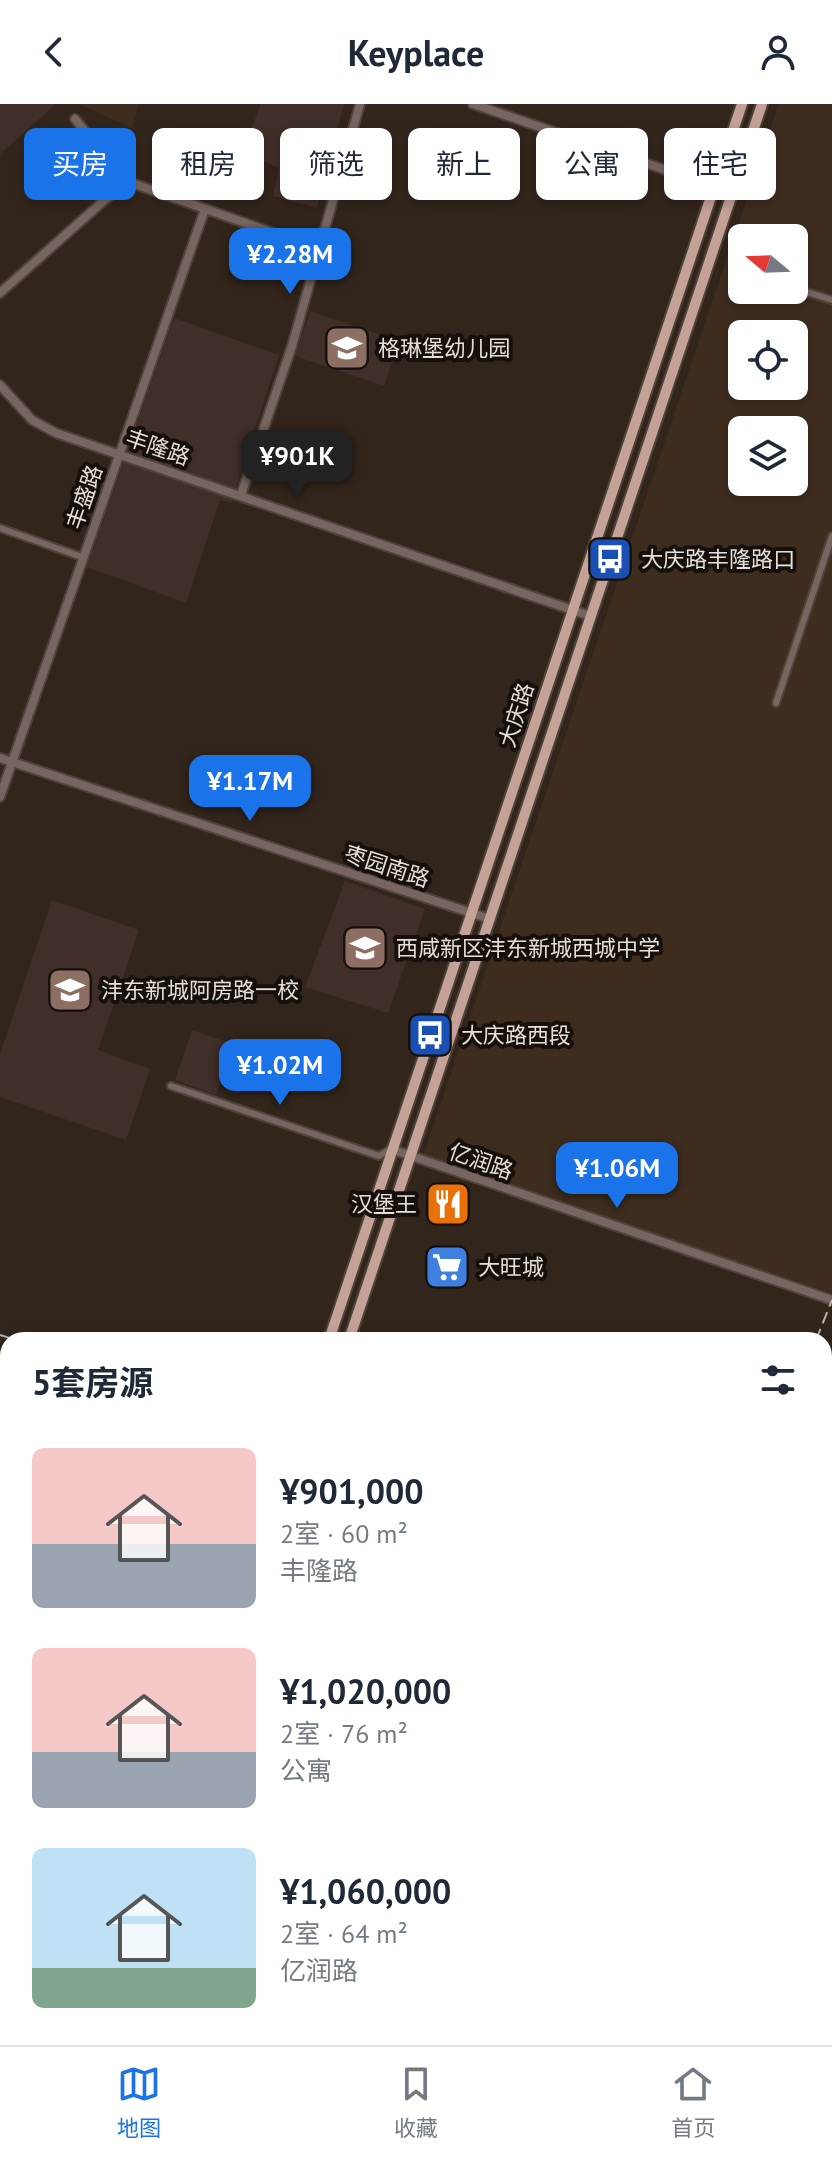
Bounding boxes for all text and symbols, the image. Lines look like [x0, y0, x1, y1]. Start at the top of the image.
text: Keyplace [348, 29, 484, 76]
icon: back [32, 30, 76, 74]
icon: person [756, 30, 800, 74]
chip: 买房 [24, 128, 136, 200]
chip: 租房 [152, 128, 264, 200]
chip: 筛选 [280, 128, 392, 200]
chip: 新上 [408, 128, 520, 200]
chip: 公寓 [536, 128, 648, 200]
chip: 住宅 [664, 128, 776, 200]
north arrow [728, 224, 808, 304]
map controls [728, 224, 808, 496]
pin: ¥2.28M [225, 228, 355, 296]
text: ¥2.28M [247, 237, 333, 270]
button: locate [728, 320, 808, 400]
school or university icon: 格琳堡幼儿园 [323, 324, 371, 372]
place label: 格琳堡幼儿园 [378, 334, 510, 362]
button: layers [728, 416, 808, 496]
street label: 丰隆路 [122, 423, 194, 471]
pin: ¥901K [241, 430, 353, 498]
text: ¥901K [259, 439, 335, 472]
street label: 丰盛路 [60, 461, 108, 533]
bus stop icon: 大庆路丰隆路口 [586, 535, 634, 583]
place label: 大庆路丰隆路口 [641, 545, 795, 573]
street label: 大庆路 [492, 679, 540, 751]
pin: ¥1.17M [185, 755, 315, 823]
text: ¥1.17M [207, 764, 293, 797]
street label: 枣园南路 [341, 839, 433, 893]
school or university icon: 西咸新区沣东新城西城中学 [341, 924, 389, 972]
place label: 西咸新区沣东新城西城中学 [396, 934, 660, 962]
school or university icon: 沣东新城阿房路一校 [46, 966, 94, 1014]
place label: 沣东新城阿房路一校 [101, 976, 299, 1004]
bus stop icon: 大庆路西段 [406, 1011, 454, 1059]
place label: 大庆路西段 [461, 1021, 571, 1049]
pin: ¥1.02M [215, 1039, 345, 1107]
text: ¥1.02M [237, 1048, 323, 1081]
street label: 亿润路 [445, 1137, 517, 1185]
pin: ¥1.06M [552, 1142, 682, 1210]
text: ¥1.06M [574, 1151, 660, 1184]
restaurant icon: 汉堡王 [424, 1180, 472, 1228]
place label: 汉堡王 [351, 1190, 417, 1218]
supermarket icon: 大旺城 [423, 1243, 471, 1291]
place label: 大旺城 [478, 1253, 544, 1281]
icon: filters [756, 1358, 800, 1402]
text: 5套房源 [32, 1360, 153, 1404]
text: ¥901,000 [280, 1469, 424, 1513]
icon: home [96, 1480, 192, 1576]
text: 2室 · 60 m² [280, 1517, 408, 1550]
text: 丰隆路 [280, 1554, 358, 1587]
text: ¥1,020,000 [280, 1669, 451, 1713]
icon: home [96, 1680, 192, 1776]
text: 2室 · 76 m² [280, 1717, 408, 1750]
text: 公寓 [280, 1754, 332, 1787]
text: ¥1,060,000 [280, 1869, 451, 1913]
icon: home [96, 1880, 192, 1976]
text: 2室 · 64 m² [280, 1917, 408, 1950]
text: 亿润路 [280, 1954, 358, 1987]
tab: 地图 [117, 2062, 161, 2142]
tab: 收藏 [394, 2062, 438, 2142]
tab: 首页 [671, 2062, 715, 2142]

